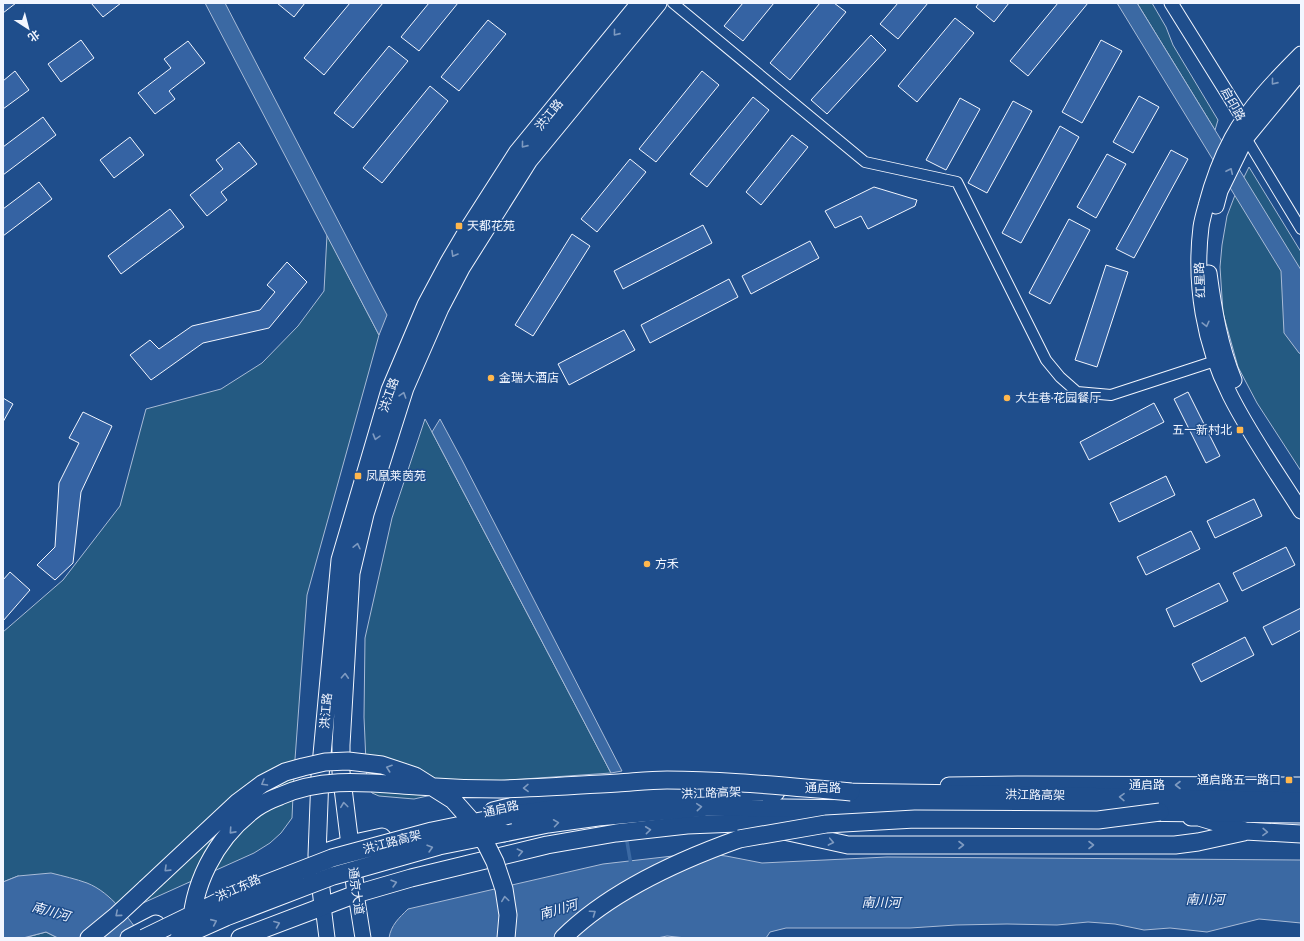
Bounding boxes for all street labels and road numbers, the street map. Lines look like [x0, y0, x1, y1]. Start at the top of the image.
street label: 启印路 [1217, 84, 1249, 124]
street label: 洪江路 [531, 96, 567, 134]
street label: 红星路 [1191, 262, 1209, 298]
street label: 洪江路 [376, 375, 402, 415]
street label: 洪江路 [316, 692, 336, 730]
street label: 通启路 [1129, 777, 1165, 793]
street label: 通启路 [805, 780, 841, 796]
street label: 洪江路高架 [681, 784, 741, 802]
street label: 洪江路高架 [1005, 786, 1065, 804]
street label: 通启路 [482, 797, 520, 821]
street label: 洪江路高架 [361, 827, 423, 857]
street label: 通京大道 [345, 866, 367, 916]
street label: 洪江东路 [213, 871, 263, 905]

